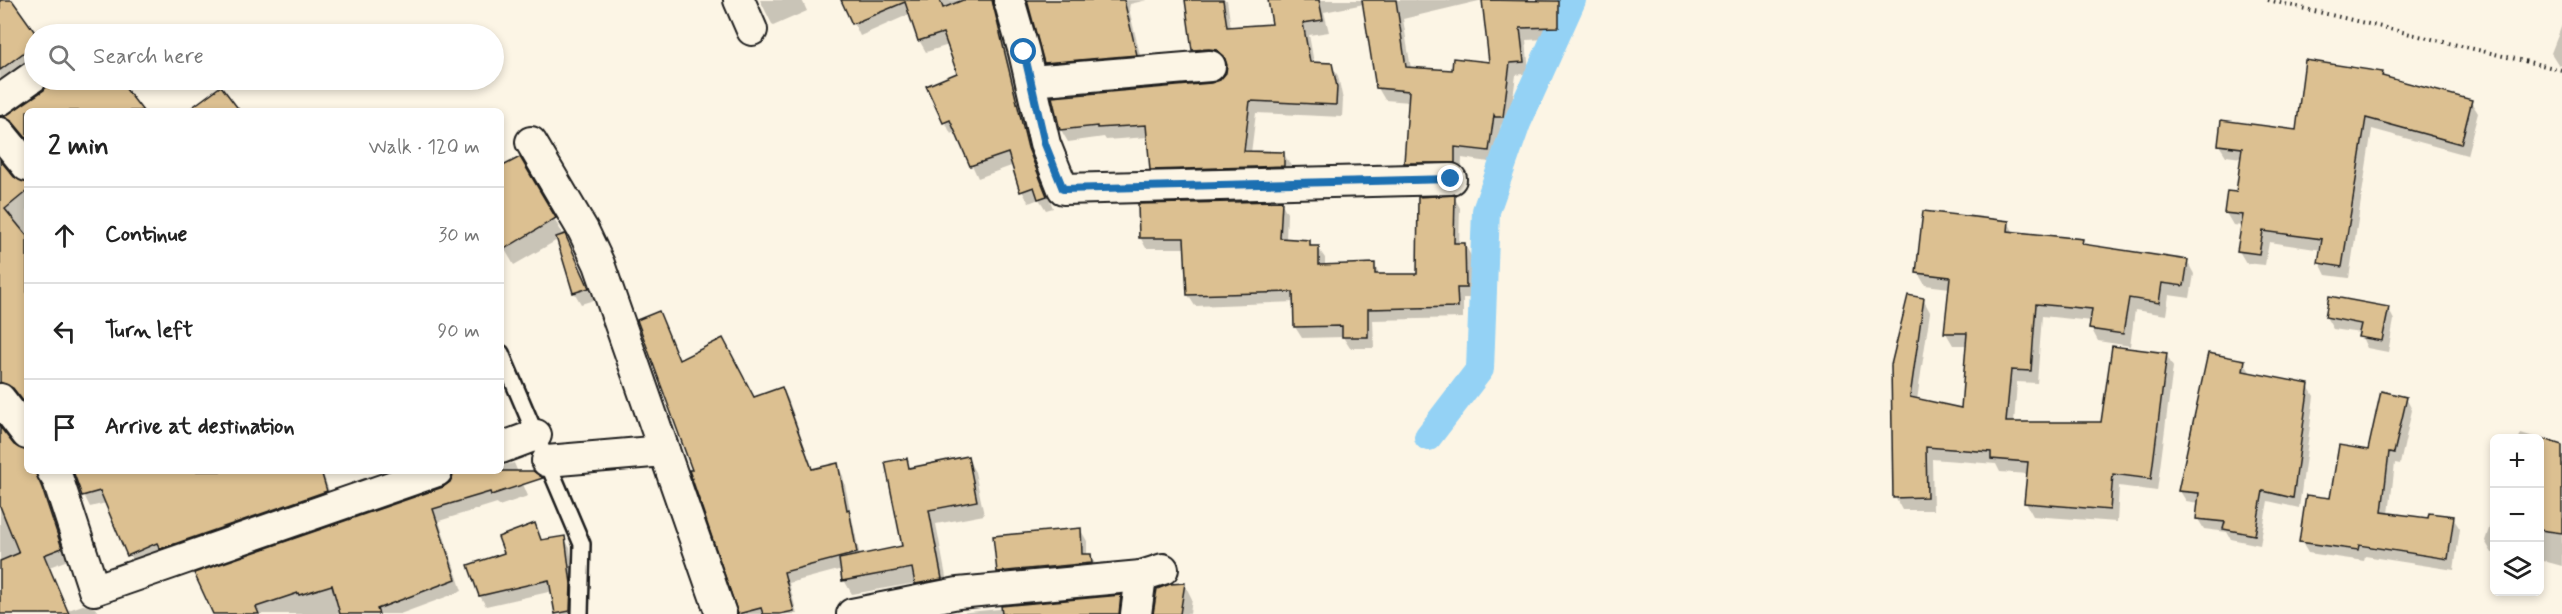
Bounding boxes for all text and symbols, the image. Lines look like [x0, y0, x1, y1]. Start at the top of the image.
search box [24, 24, 504, 90]
route start [1010, 38, 1036, 64]
icon: search [45, 41, 78, 74]
text: Search here [93, 43, 204, 71]
text: 2 min [48, 130, 109, 164]
text: Walk · 120 m [369, 134, 480, 161]
route end [1437, 165, 1463, 191]
icon: ahead [48, 219, 81, 252]
text: Continue [105, 221, 187, 249]
text: 30 m [438, 222, 480, 249]
icon: left [48, 315, 81, 348]
text: Turn left [105, 317, 193, 345]
text: 90 m [437, 318, 480, 345]
icon: arrive [48, 411, 81, 444]
text: Arrive at destination [105, 413, 295, 441]
map controls [2490, 434, 2544, 596]
button: + [2490, 434, 2544, 488]
button: − [2490, 488, 2544, 542]
button: layers [2490, 542, 2544, 596]

